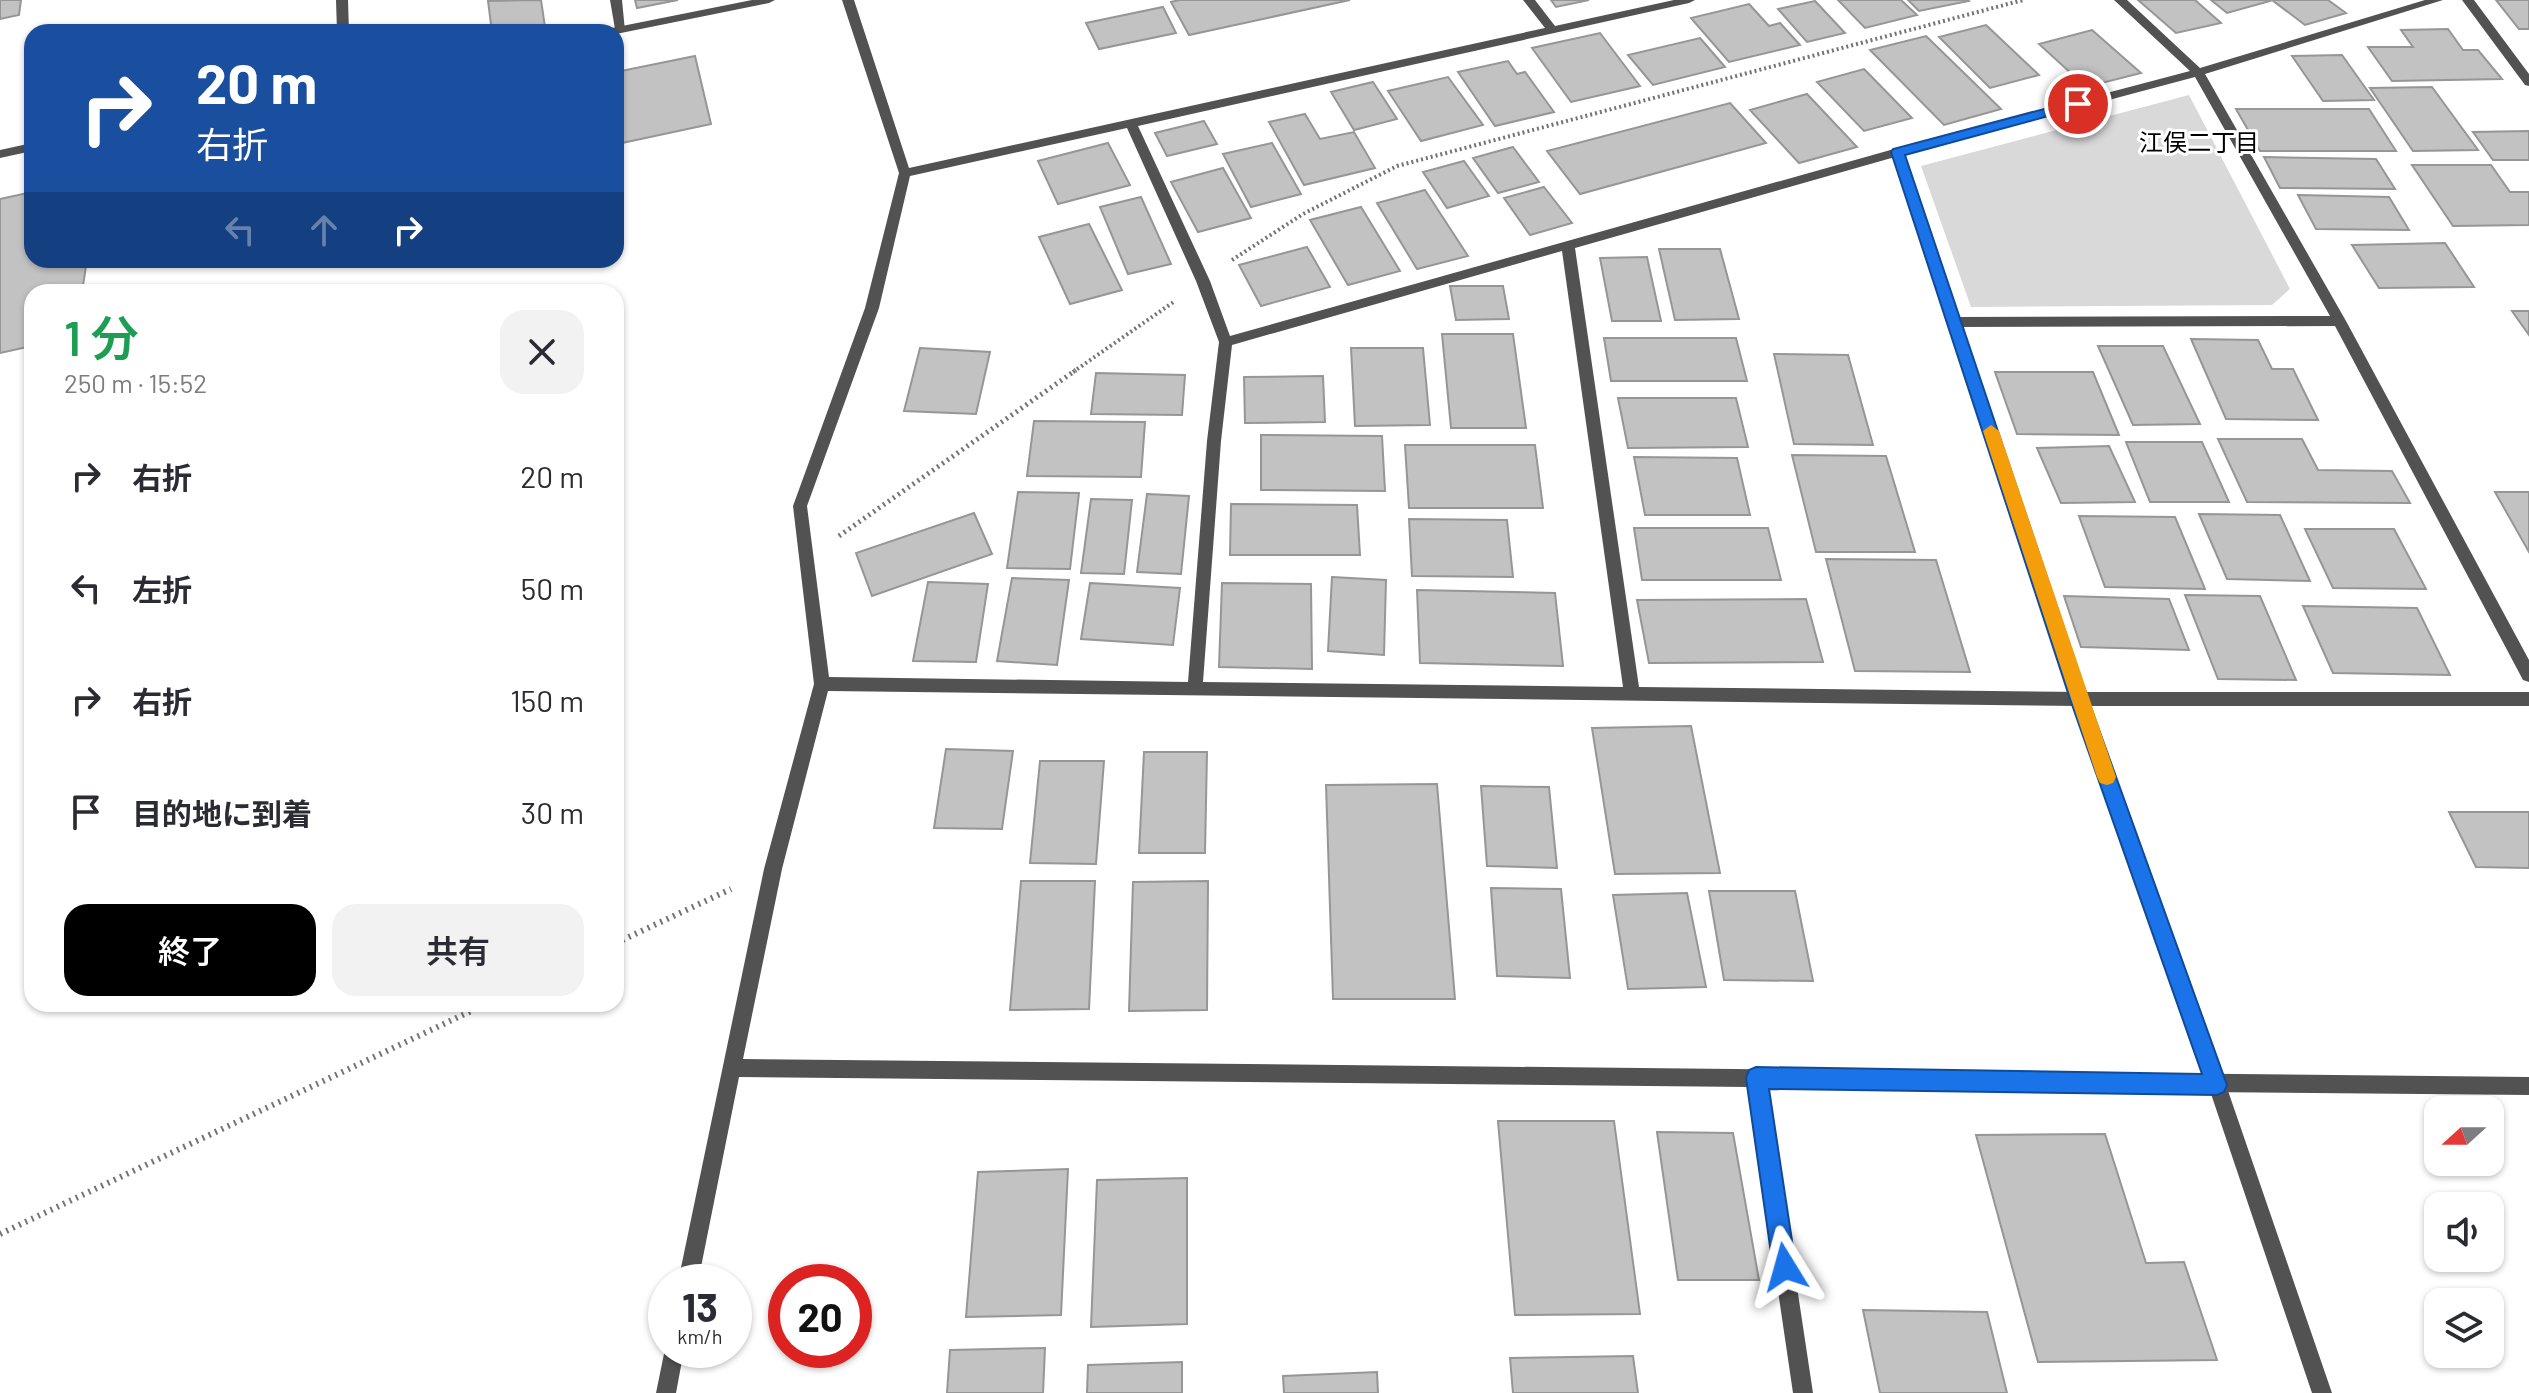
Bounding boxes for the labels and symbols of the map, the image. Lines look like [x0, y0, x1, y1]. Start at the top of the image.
pin [2044, 70, 2112, 138]
district label: 江俣二丁目 [2139, 127, 2259, 156]
north arrow [2424, 1096, 2504, 1176]
position arrow [1743, 1225, 1827, 1309]
speed limit sign: 20 [768, 1264, 872, 1368]

